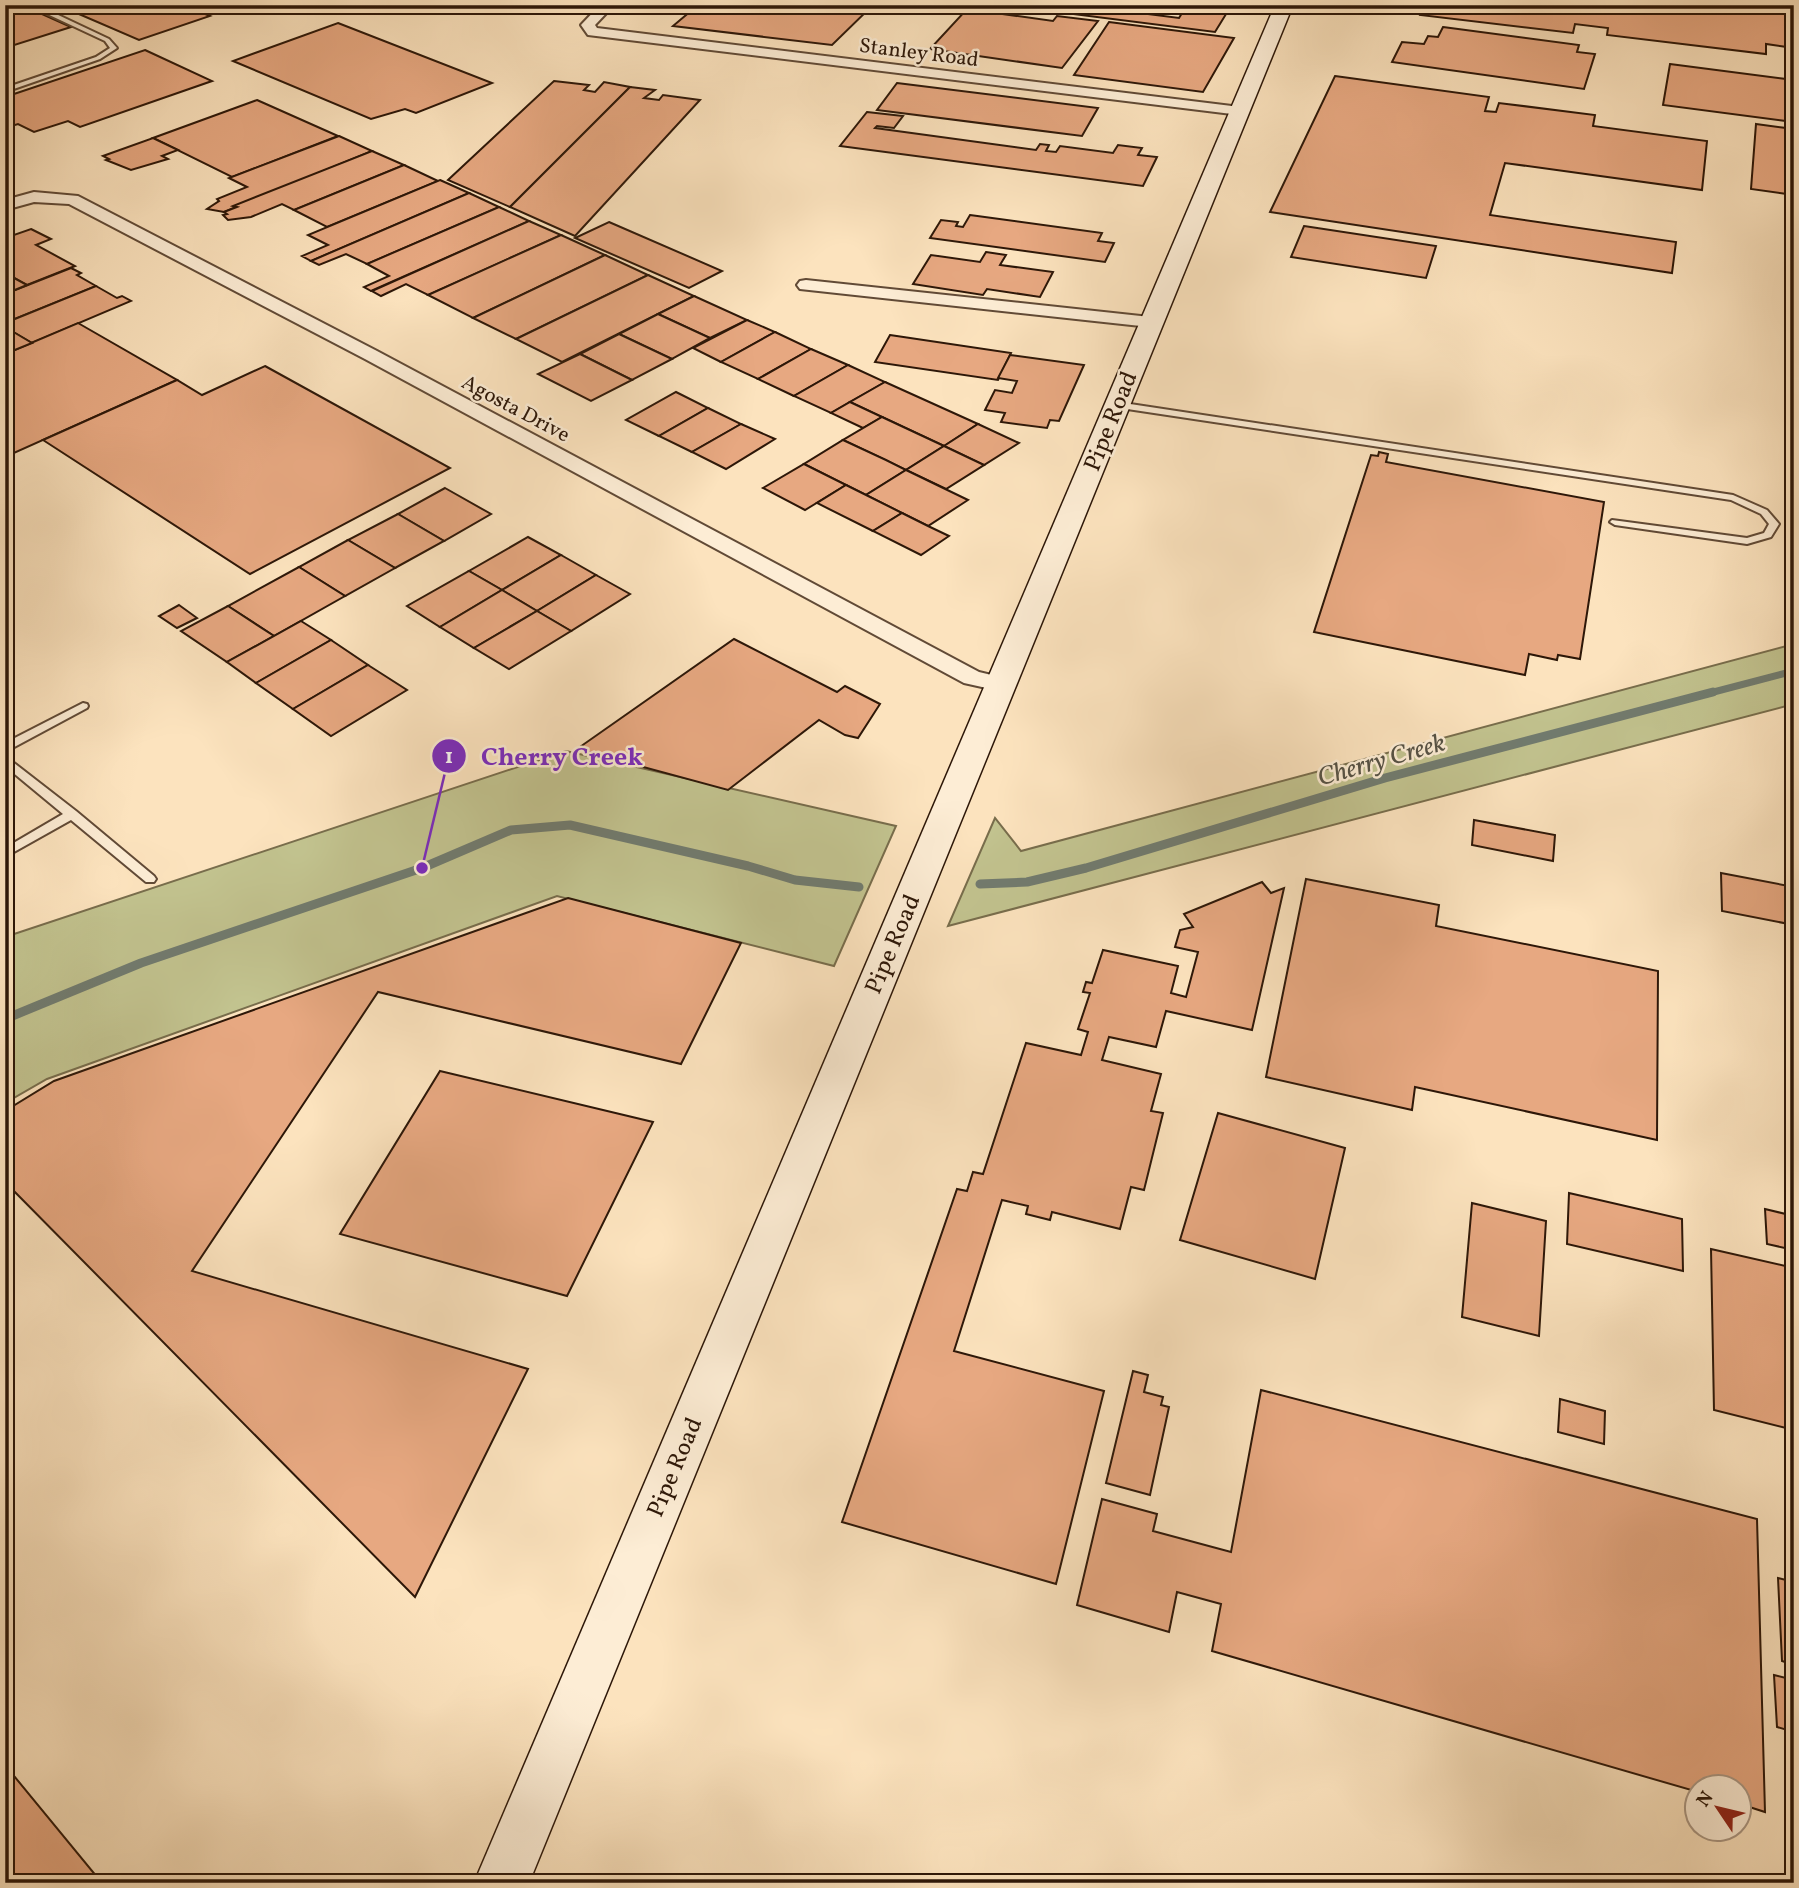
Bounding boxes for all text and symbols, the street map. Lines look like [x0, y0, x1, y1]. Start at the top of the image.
street label: Stanley Road [857, 32, 980, 75]
street label: Pipe Road [1076, 367, 1147, 477]
street label: Agosta Drive [456, 369, 575, 450]
water label: Cherry Creek [1313, 726, 1450, 796]
callout: Cherry Creek [432, 733, 657, 780]
text: Cherry Creek [481, 740, 643, 776]
text: 1 [445, 743, 453, 772]
street label: Pipe Road [858, 890, 930, 1000]
street label: Pipe Road [640, 1413, 712, 1523]
north arrow [1684, 1772, 1754, 1842]
text: N [1691, 1786, 1720, 1813]

